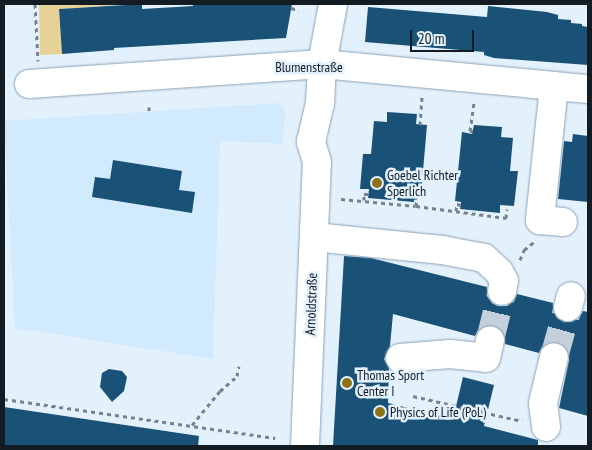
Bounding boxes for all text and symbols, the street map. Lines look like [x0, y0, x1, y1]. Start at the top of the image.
scale bar [412, 20, 476, 52]
text: 20 m [418, 29, 444, 48]
street label: Blumenstraße [275, 59, 343, 75]
place label: Goebel Richter Sperlich [387, 167, 458, 200]
marker: Goebel Richter Sperlich [371, 177, 383, 189]
street label: Arnoldstraße [302, 272, 320, 336]
place label: Thomas Sport Center I [357, 367, 424, 400]
marker: Thomas Sport Center I [341, 377, 353, 389]
place label: Physics of Life (PoL) [390, 404, 486, 420]
marker: Physics of Life (PoL) [374, 406, 386, 418]

